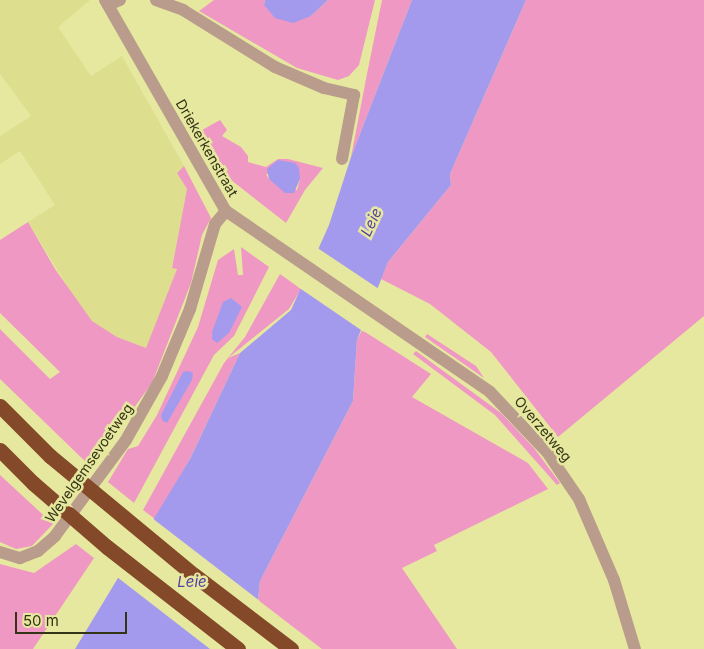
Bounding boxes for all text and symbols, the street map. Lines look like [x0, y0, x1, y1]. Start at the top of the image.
street label: Driekerkenstraat [172, 96, 242, 200]
water label: Leie [357, 205, 385, 239]
street label: Overzetweg [511, 393, 575, 465]
street label: Wevelgemsevoetweg [42, 400, 136, 526]
water label: Leie [177, 573, 207, 591]
scale bar [18, 602, 130, 634]
text: 50 m [23, 611, 59, 630]

